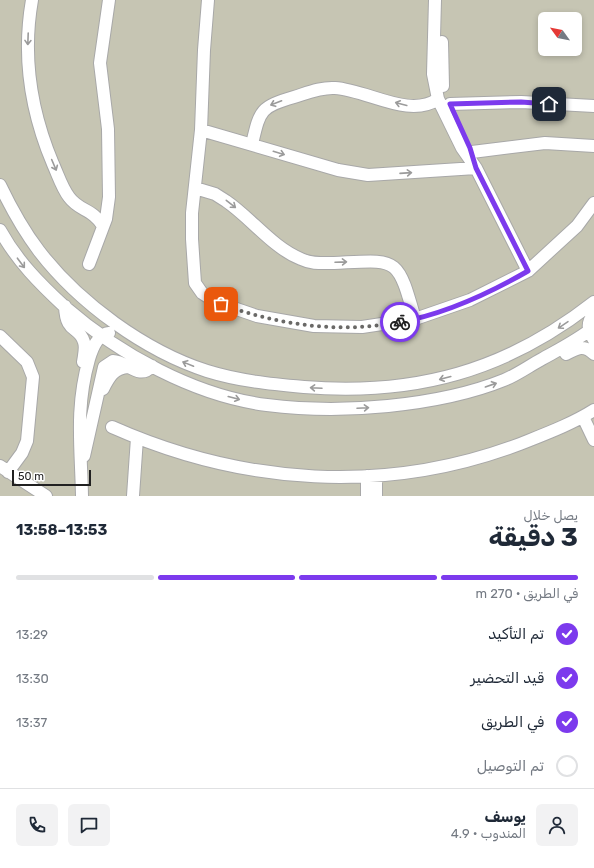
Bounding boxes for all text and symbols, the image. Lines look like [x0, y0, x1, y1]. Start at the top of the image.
north arrow [538, 12, 582, 56]
map controls [538, 12, 582, 56]
one-way arrow [24, 32, 32, 45]
pin [532, 87, 566, 121]
icon: home [538, 93, 560, 115]
one-way arrow [270, 99, 282, 107]
one-way arrow [395, 100, 408, 108]
one-way arrow [273, 150, 286, 157]
one-way arrow [50, 159, 58, 171]
one-way arrow [399, 169, 412, 176]
one-way arrow [225, 200, 236, 208]
one-way arrow [17, 257, 25, 268]
one-way arrow [334, 259, 347, 266]
pin [204, 287, 238, 321]
icon: bag [210, 293, 232, 315]
courier [380, 302, 420, 342]
icon: bike [389, 311, 411, 333]
one-way arrow [558, 321, 569, 329]
one-way arrow [183, 360, 195, 367]
one-way arrow [438, 375, 451, 382]
one-way arrow [484, 380, 496, 388]
one-way arrow [310, 384, 323, 391]
one-way arrow [227, 395, 240, 402]
one-way arrow [356, 404, 369, 411]
scale bar [12, 468, 91, 487]
text: 50 m [18, 470, 44, 483]
text: يصل خلال [524, 508, 578, 523]
text: 13:53–13:58 [16, 521, 107, 539]
text: 3 دقيقة [489, 522, 578, 553]
text: في الطريق · 270 m [475, 586, 578, 601]
icon: check [556, 623, 578, 645]
text: تم التأكيد [488, 625, 544, 643]
text: 13:29 [16, 627, 48, 642]
icon: check [556, 667, 578, 689]
text: قيد التحضير [471, 669, 544, 687]
text: 13:30 [16, 671, 49, 686]
icon: check [556, 711, 578, 733]
text: في الطريق [481, 713, 544, 731]
text: 13:37 [16, 715, 47, 730]
text: تم التوصيل [477, 757, 544, 775]
button: phone [16, 804, 58, 846]
button: chat [68, 804, 110, 846]
button: person [536, 804, 578, 846]
text: يوسف [484, 808, 526, 826]
text: المندوب · 4.9 [451, 826, 526, 841]

